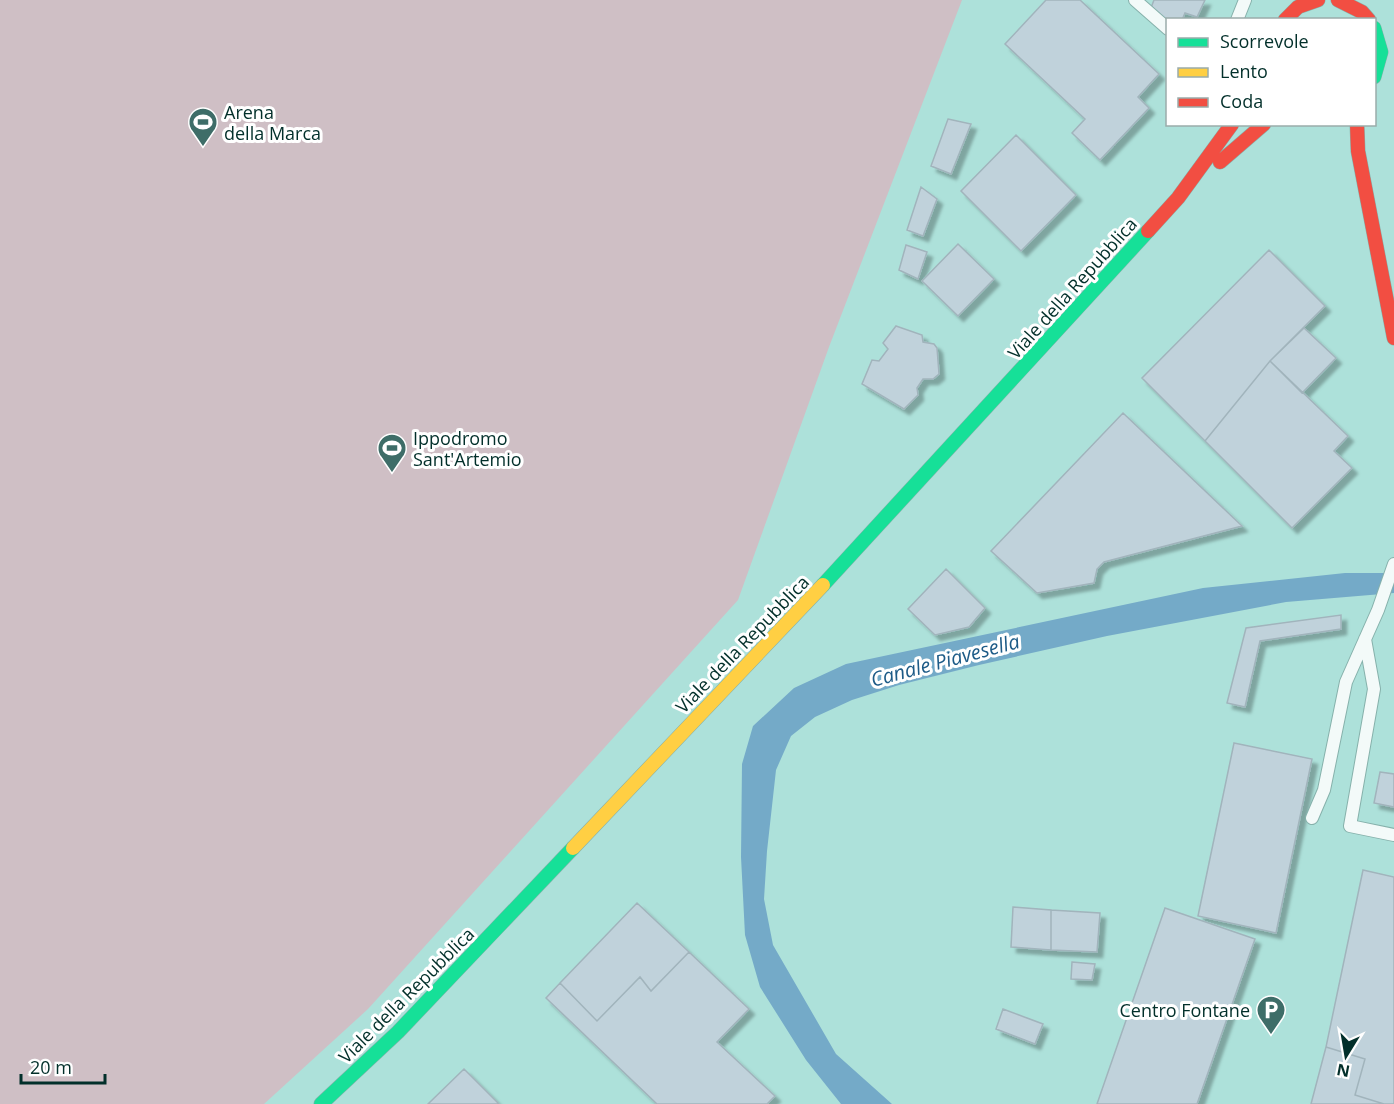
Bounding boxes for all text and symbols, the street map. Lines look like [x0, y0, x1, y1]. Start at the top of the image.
legend [1166, 18, 1376, 126]
text: Scorrevole [1220, 29, 1309, 53]
text: Lento [1220, 59, 1268, 83]
text: Coda [1220, 89, 1263, 113]
place label: Arena della Marca [224, 100, 321, 145]
sports icon: Arena della Marca [187, 106, 219, 148]
street label: Viale della Repubblica [1002, 212, 1142, 364]
place label: Ippodromo Sant'Artemio [413, 426, 522, 471]
sports icon: Ippodromo Sant'Artemio [376, 432, 408, 474]
street label: Viale della Repubblica [670, 570, 814, 718]
water label: Canale Piavesella [868, 627, 1022, 693]
street label: Viale della Repubblica [333, 922, 479, 1068]
parking icon: Centro Fontane [1255, 994, 1287, 1036]
place label: Centro Fontane [1120, 998, 1250, 1022]
north arrow [1316, 1026, 1376, 1086]
scale bar [21, 1047, 105, 1085]
text: 20 m [30, 1055, 72, 1079]
text: N [1335, 1059, 1352, 1083]

